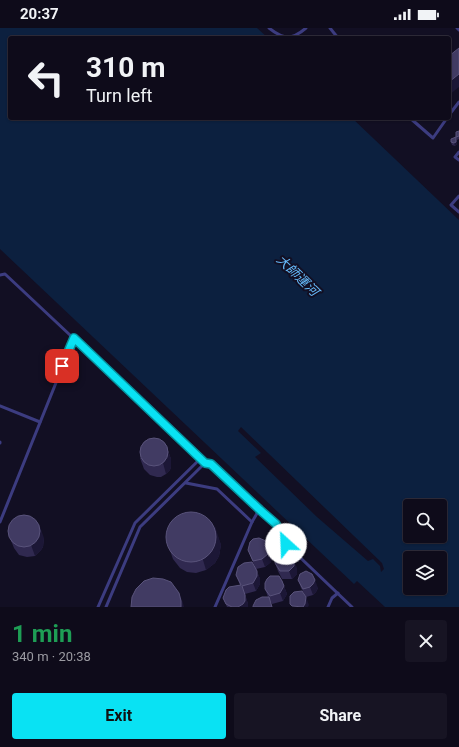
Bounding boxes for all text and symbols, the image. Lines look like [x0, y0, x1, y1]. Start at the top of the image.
text: 20:37 [20, 5, 59, 23]
text: 310 m [86, 51, 165, 84]
icon: left [20, 52, 72, 104]
text: Turn left [86, 85, 152, 106]
water label: 大師運河 [274, 252, 324, 301]
pin [45, 349, 79, 383]
icon: arrive [51, 355, 73, 377]
map controls [403, 499, 447, 595]
button: search [403, 499, 447, 543]
position arrow [265, 523, 307, 565]
button: layers [403, 551, 447, 595]
text: 1 min [12, 620, 72, 648]
button: close [405, 620, 447, 662]
text: 340 m · 20:38 [12, 649, 91, 664]
button: Exit [12, 693, 226, 739]
button: Share [234, 693, 447, 739]

